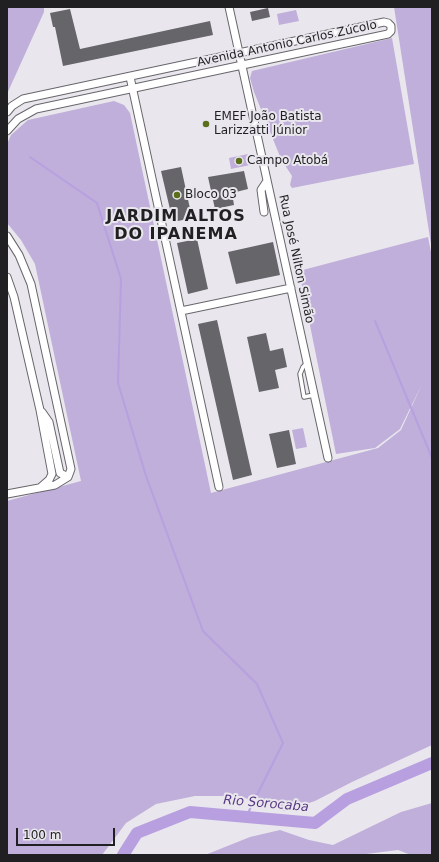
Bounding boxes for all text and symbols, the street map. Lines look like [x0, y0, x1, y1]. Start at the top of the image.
street label: Avenida Antonio Carlos Zúcolo [196, 18, 378, 70]
place label: EMEF João Batista Larizzatti Júnior [214, 110, 322, 138]
marker: EMEF João Batista Larizzatti Júnior [201, 119, 211, 129]
place label: Campo Atobá [247, 154, 328, 168]
marker: Campo Atobá [234, 156, 244, 166]
place label: Bloco 03 [185, 188, 237, 202]
marker: Bloco 03 [172, 190, 182, 200]
street label: Rua José Nilton Simão [275, 193, 317, 325]
district label: JARDIM ALTOS DO IPANEMA [106, 207, 246, 245]
water label: Rio Sorocaba [223, 793, 309, 815]
scale bar [18, 820, 117, 846]
text: 100 m [23, 828, 61, 842]

